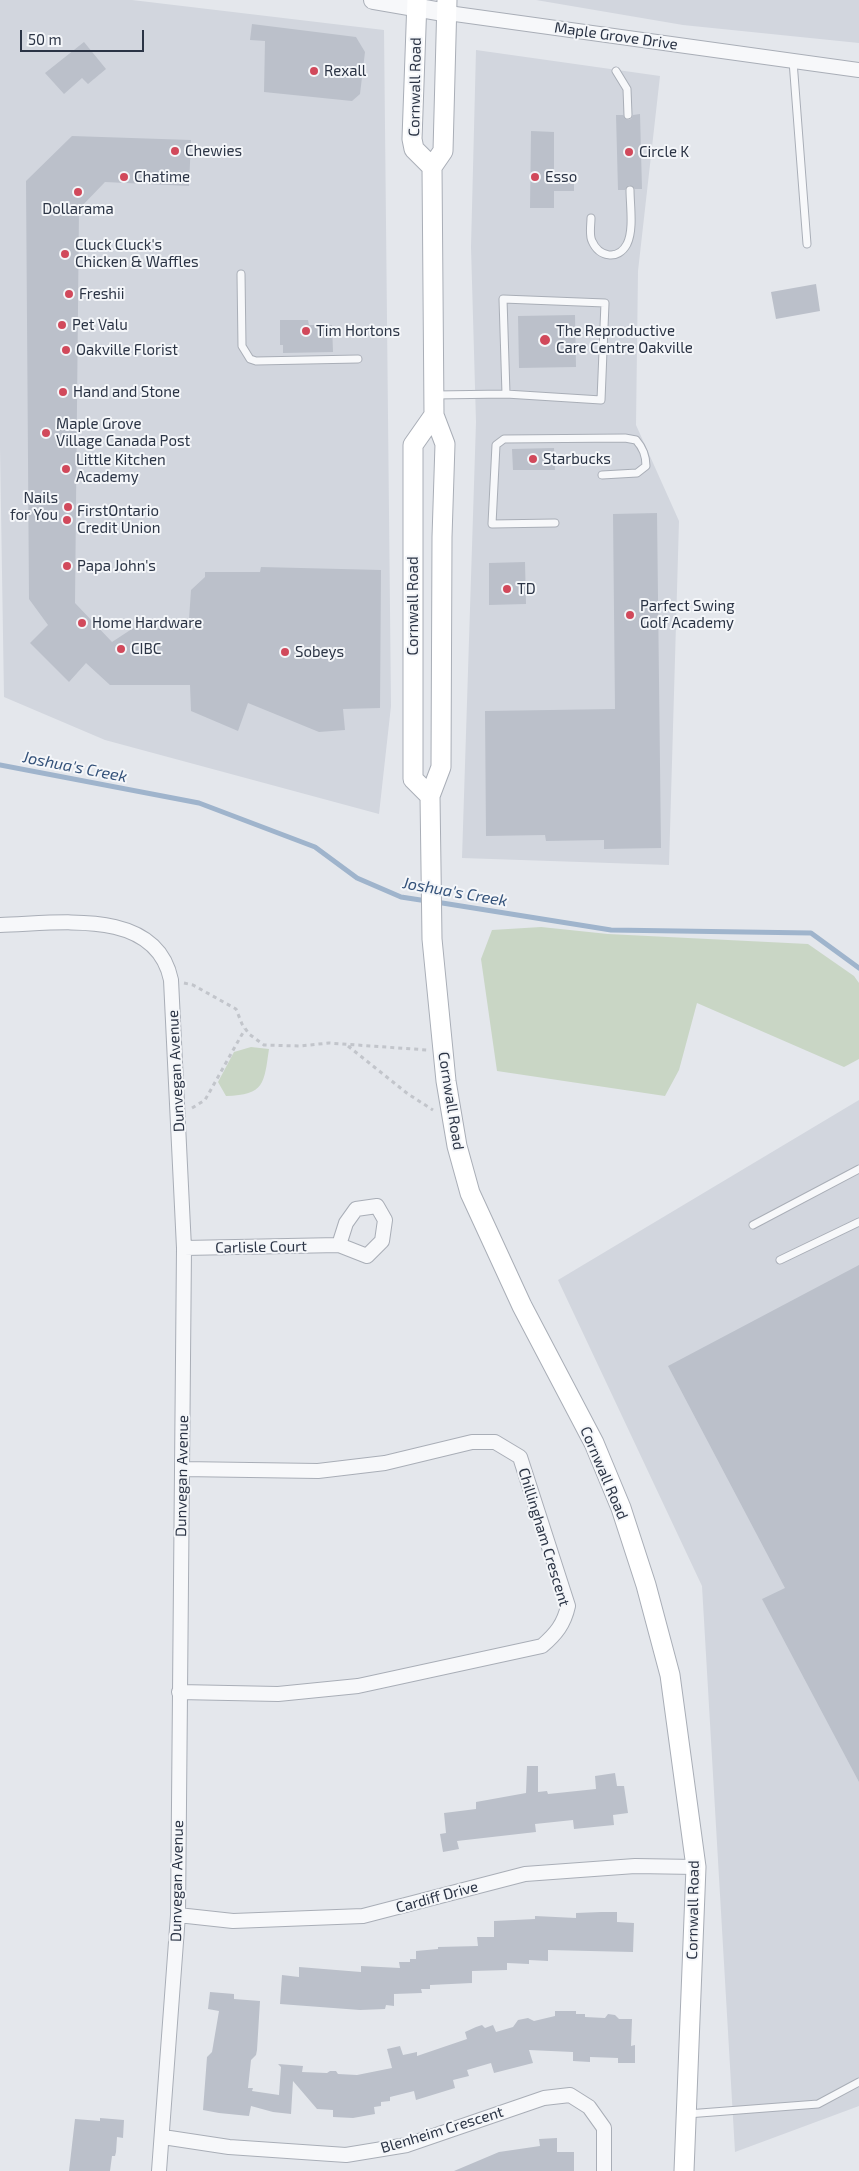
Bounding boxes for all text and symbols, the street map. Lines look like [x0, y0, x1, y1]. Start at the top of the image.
street label: Maple Grove Drive [553, 18, 679, 54]
scale bar [22, 20, 146, 52]
text: 50 m [28, 30, 62, 48]
street label: Cornwall Road [405, 37, 425, 137]
place label: Rexall [324, 62, 366, 80]
marker: Rexall [308, 65, 320, 77]
place label: Chewies [185, 142, 242, 160]
place label: Circle K [639, 143, 689, 161]
marker: Chewies [169, 145, 181, 157]
marker: Circle K [623, 146, 635, 158]
place label: Chatime [134, 168, 190, 186]
place label: Esso [545, 168, 577, 186]
marker: Chatime [118, 171, 130, 183]
marker: Esso [529, 171, 541, 183]
marker: Dollarama [72, 186, 84, 198]
place label: Dollarama [42, 200, 114, 218]
place label: Cluck Cluck's Chicken & Waffles [75, 236, 199, 271]
marker: Cluck Cluck's Chicken & Waffles [59, 248, 71, 260]
place label: Freshii [79, 285, 124, 303]
marker: Freshii [63, 288, 75, 300]
place label: Pet Valu [72, 316, 128, 334]
marker: Pet Valu [56, 319, 68, 331]
place label: Tim Hortons [316, 322, 400, 340]
place label: The Reproductive Care Centre Oakville [556, 322, 693, 357]
marker: Tim Hortons [300, 325, 312, 337]
marker: The Reproductive Care Centre Oakville [538, 333, 552, 347]
place label: Oakville Florist [76, 341, 178, 359]
marker: Oakville Florist [60, 344, 72, 356]
place label: Hand and Stone [73, 383, 180, 401]
marker: Hand and Stone [57, 386, 69, 398]
place label: Maple Grove Village Canada Post [56, 415, 190, 450]
marker: Maple Grove Village Canada Post [40, 427, 52, 439]
place label: Starbucks [543, 450, 611, 468]
place label: Little Kitchen Academy [76, 451, 166, 486]
marker: Starbucks [527, 453, 539, 465]
marker: Little Kitchen Academy [60, 463, 72, 475]
place label: Nails for You [10, 489, 58, 524]
marker: Nails for You [62, 501, 74, 513]
place label: FirstOntario Credit Union [77, 502, 160, 537]
marker: FirstOntario Credit Union [61, 514, 73, 526]
street label: Cornwall Road [404, 556, 422, 656]
place label: Papa John's [77, 557, 156, 575]
marker: Papa John's [61, 560, 73, 572]
place label: TD [517, 580, 536, 598]
marker: TD [501, 583, 513, 595]
place label: Parfect Swing Golf Academy [640, 597, 735, 632]
marker: Parfect Swing Golf Academy [624, 609, 636, 621]
place label: Home Hardware [92, 614, 202, 632]
marker: Home Hardware [76, 617, 88, 629]
place label: CIBC [131, 640, 161, 658]
marker: CIBC [115, 643, 127, 655]
place label: Sobeys [295, 643, 344, 661]
marker: Sobeys [279, 646, 291, 658]
water label: Joshua's Creek [21, 747, 129, 787]
water label: Joshua's Creek [401, 873, 509, 911]
street label: Dunvegan Avenue [164, 1010, 188, 1132]
street label: Cornwall Road [434, 1051, 468, 1151]
street label: Carlisle Court [215, 1237, 307, 1257]
street label: Dunvegan Avenue [172, 1415, 192, 1537]
street label: Cornwall Road [576, 1424, 632, 1522]
street label: Chillingham Crescent [514, 1466, 574, 1608]
street label: Dunvegan Avenue [167, 1820, 187, 1942]
street label: Cornwall Road [683, 1860, 703, 1960]
street label: Cardiff Drive [394, 1877, 480, 1917]
street label: Blenheim Crescent [379, 2103, 505, 2157]

